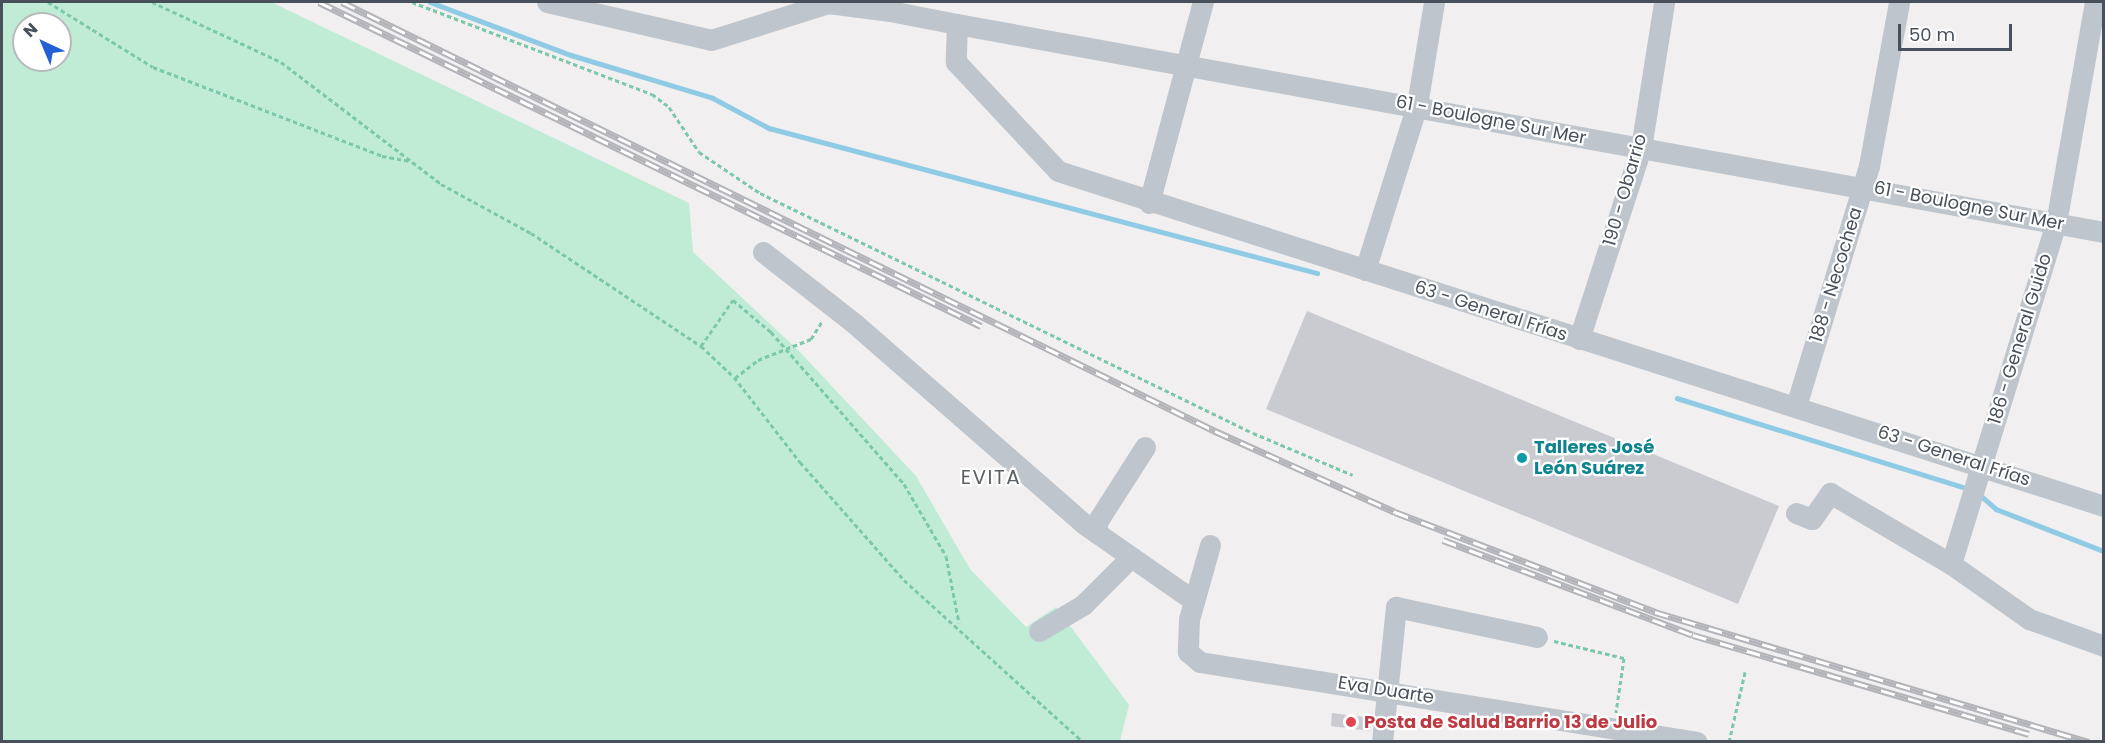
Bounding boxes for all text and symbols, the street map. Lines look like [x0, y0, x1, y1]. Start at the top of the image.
north arrow [12, 12, 72, 72]
scale bar [1901, 12, 2015, 50]
text: N [18, 18, 43, 43]
text: 50 m [1909, 22, 1955, 47]
street label: 61 - Boulogne Sur Mer [1394, 91, 1588, 149]
street label: 190 - Obarrio [1599, 131, 1651, 249]
street label: 61 - Boulogne Sur Mer [1872, 177, 2066, 235]
street label: 188 - Necochea [1805, 205, 1867, 345]
street label: 186 - General Guido [1984, 251, 2056, 427]
street label: 63 - General Frías [1412, 276, 1570, 346]
street label: 63 - General Frías [1875, 421, 2033, 491]
place label: Talleres José León Suárez [1534, 437, 1654, 480]
marker: Talleres José León Suárez [1515, 451, 1529, 465]
district label: EVITA [961, 465, 1021, 489]
street label: Eva Duarte [1336, 672, 1436, 708]
place label: Posta de Salud Barrio 13 de Julio [1364, 711, 1657, 733]
marker: Posta de Salud Barrio 13 de Julio [1342, 713, 1360, 731]

